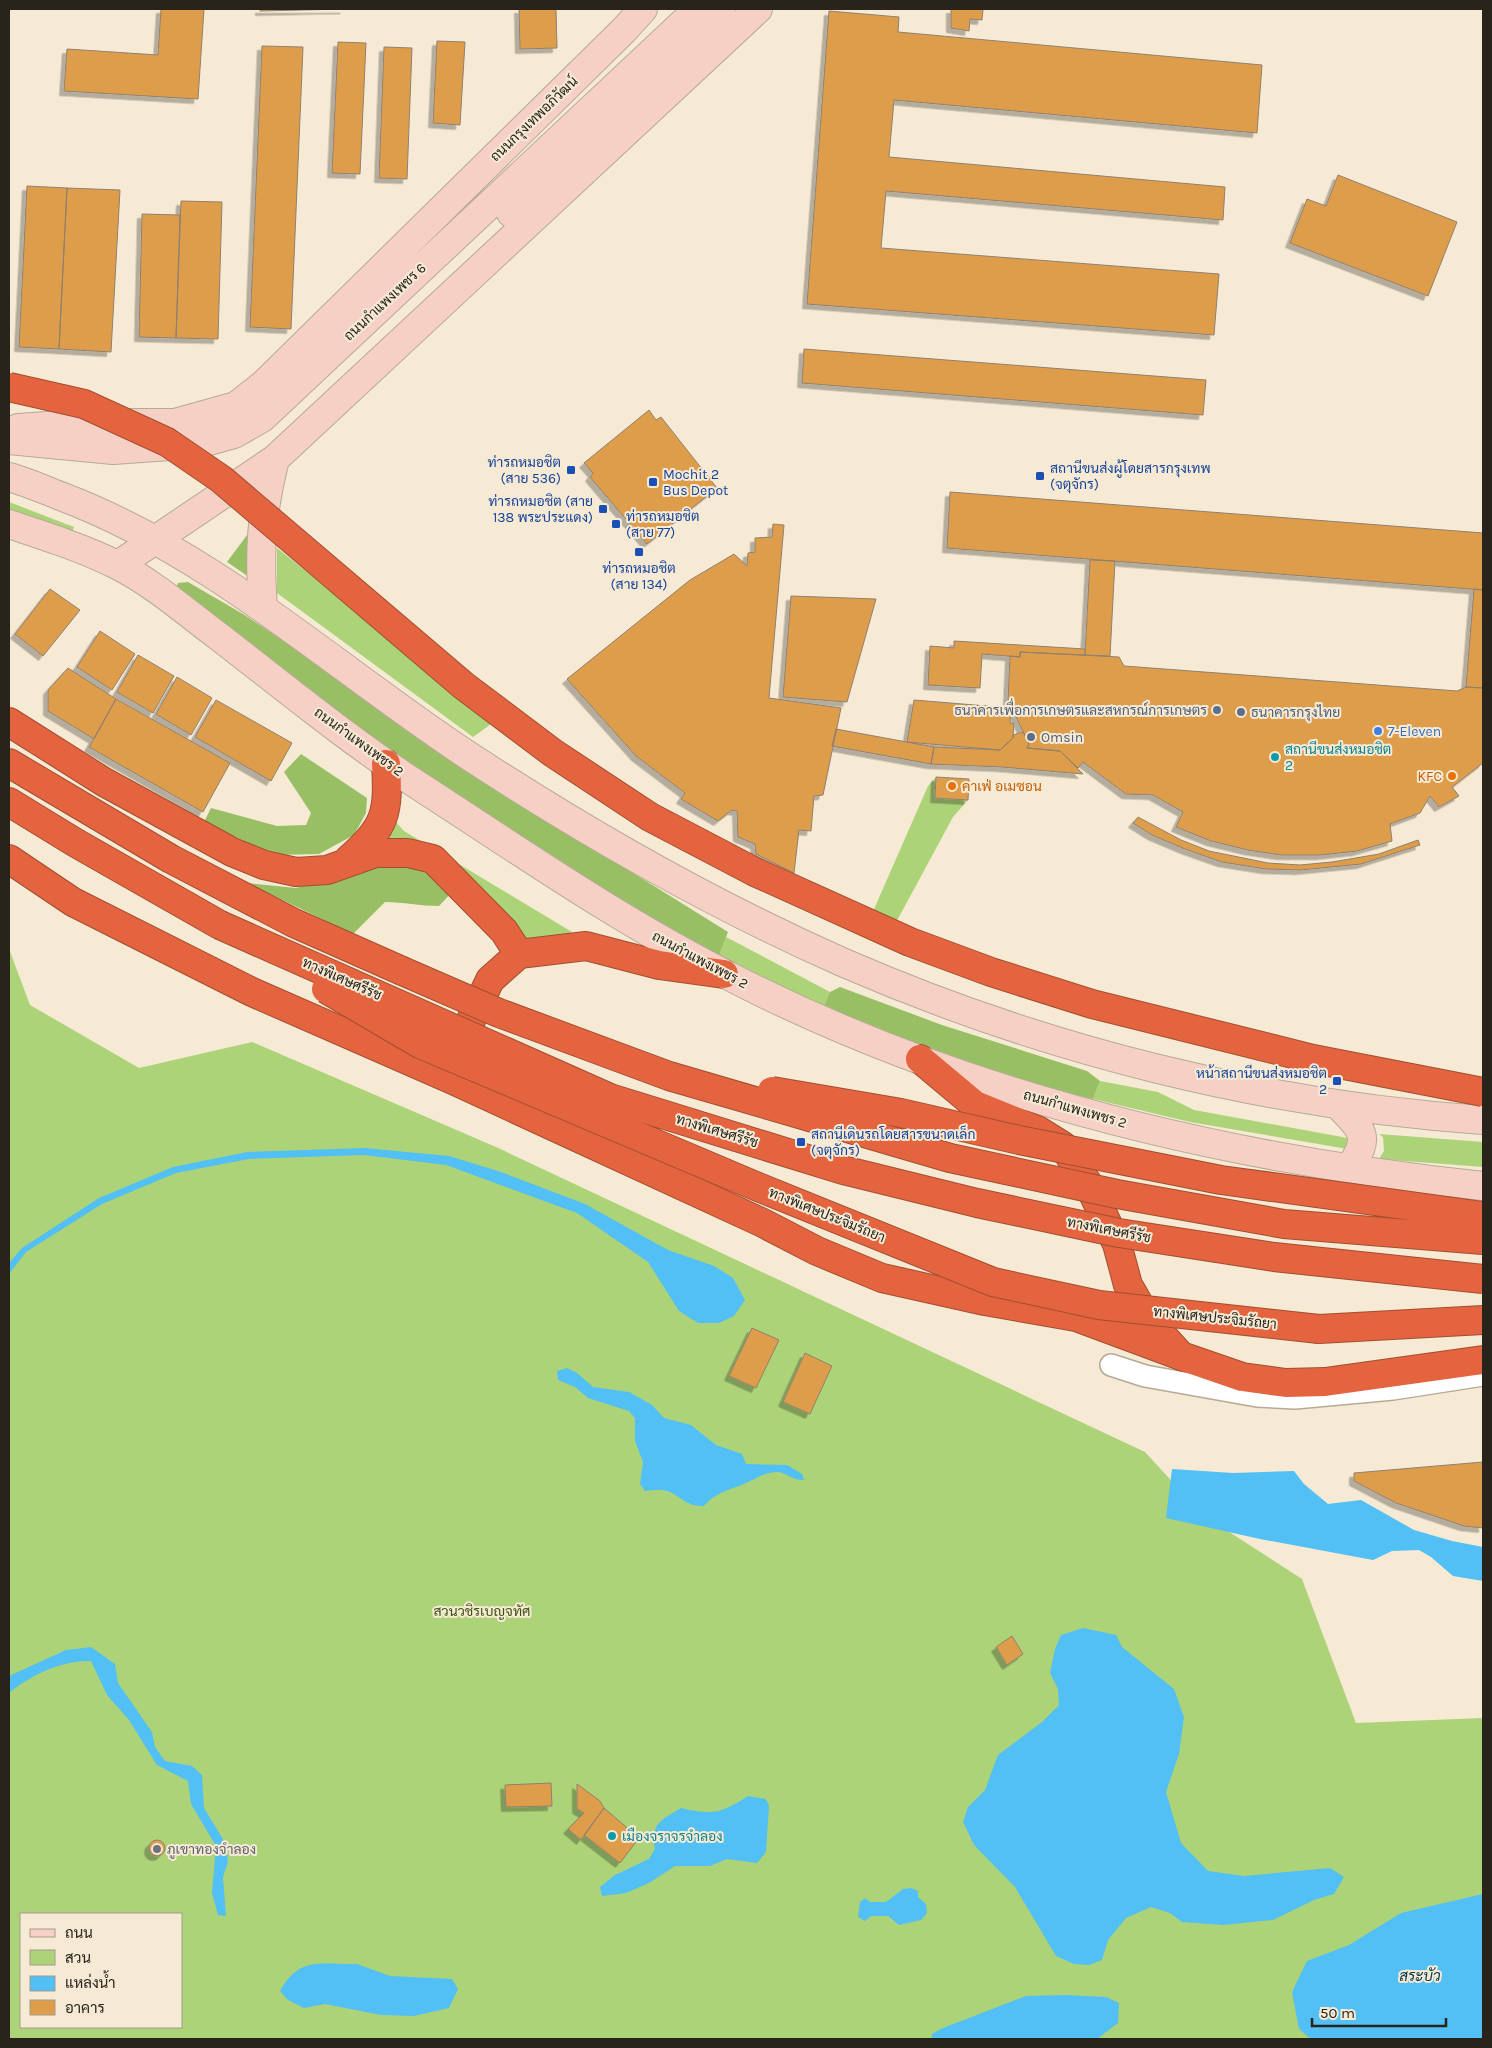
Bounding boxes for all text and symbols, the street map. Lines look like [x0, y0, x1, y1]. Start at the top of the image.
street label: ถนนกรุงเทพอภิวัฒน์ [486, 72, 582, 166]
street label: ถนนกำแพงเพชร 6 [340, 260, 430, 344]
place label: ท่ารถหมอชิต (สาย 536) [487, 454, 561, 487]
place label: สถานีขนส่งผู้โดยสารกรุงเทพ (จตุจักร) [1050, 459, 1210, 494]
marker: ท่ารถหมอชิต (สาย 536) [565, 464, 577, 476]
place label: Mochit 2 Bus Depot [663, 466, 728, 499]
marker: สถานีขนส่งผู้โดยสารกรุงเทพ (จตุจักร) [1034, 470, 1046, 482]
marker: Mochit 2 Bus Depot [647, 476, 659, 488]
place label: ท่ารถหมอชิต (สาย 138 พระประแดง) [488, 493, 593, 526]
marker: ท่ารถหมอชิต (สาย 138 พระประแดง) [597, 503, 609, 515]
place label: ท่ารถหมอชิต (สาย 77) [626, 508, 700, 541]
marker: ท่ารถหมอชิต (สาย 77) [610, 518, 622, 530]
marker: ท่ารถหมอชิต (สาย 134) [633, 546, 645, 558]
place label: ท่ารถหมอชิต (สาย 134) [602, 560, 676, 593]
place label: ธนาคารเพื่อการเกษตรและสหกรณ์การเกษตร [954, 698, 1207, 719]
street label: ถนนกำแพงเพชร 2 [311, 704, 407, 780]
marker: ธนาคารเพื่อการเกษตรและสหกรณ์การเกษตร [1211, 704, 1223, 716]
place label: ธนาคารกรุงไทย [1251, 704, 1340, 722]
marker: ธนาคารกรุงไทย [1235, 706, 1247, 718]
place label: 7-Eleven [1388, 723, 1441, 740]
marker: 7-Eleven [1372, 725, 1384, 737]
place label: Omsin [1041, 729, 1083, 746]
marker: Omsin [1025, 731, 1037, 743]
place label: สถานีขนส่งหมอชิต 2 [1285, 740, 1391, 774]
marker: สถานีขนส่งหมอชิต 2 [1269, 751, 1281, 763]
place label: KFC [1418, 768, 1442, 785]
marker: KFC [1446, 770, 1458, 782]
place label: คาเฟ่ อเมซอน [962, 778, 1042, 795]
marker: คาเฟ่ อเมซอน [946, 780, 958, 792]
street label: ถนนกำแพงเพชร 2 [649, 927, 751, 993]
street label: ทางพิเศษศรีรัช [300, 953, 385, 1004]
place label: หน้าสถานีขนส่งหมอชิต 2 [1196, 1064, 1327, 1098]
marker: หน้าสถานีขนส่งหมอชิต 2 [1331, 1075, 1343, 1087]
street label: ถนนกำแพงเพชร 2 [1021, 1086, 1129, 1132]
street label: ทางพิเศษศรีรัช [674, 1109, 760, 1152]
place label: สถานีเดินรถโดยสารขนาดเล็ก (จตุจักร) [811, 1125, 976, 1160]
marker: สถานีเดินรถโดยสารขนาดเล็ก (จตุจักร) [795, 1136, 807, 1148]
street label: ทางพิเศษประจิมรัถยา [766, 1184, 888, 1246]
street label: ทางพิเศษศรีรัช [1066, 1213, 1153, 1246]
street label: ทางพิเศษประจิมรัถยา [1152, 1303, 1278, 1333]
park label: สวนวชิรเบญจทัศ [433, 1603, 531, 1620]
place label: เมืองจราจรจำลอง [622, 1827, 723, 1845]
marker: เมืองจราจรจำลอง [606, 1830, 618, 1842]
place label: ภูเขาทองจำลอง [167, 1841, 256, 1859]
marker: ภูเขาทองจำลอง [151, 1843, 163, 1855]
legend [20, 1913, 182, 2028]
text: ถนน [65, 1924, 93, 1942]
text: สวน [65, 1949, 91, 1967]
water label: สระบัว [1399, 1967, 1441, 1985]
text: แหล่งน้ำ [65, 1970, 116, 1992]
scale bar [1312, 1996, 1446, 2028]
text: อาคาร [65, 1999, 105, 2017]
text: 50 m [1320, 2004, 1355, 2022]

